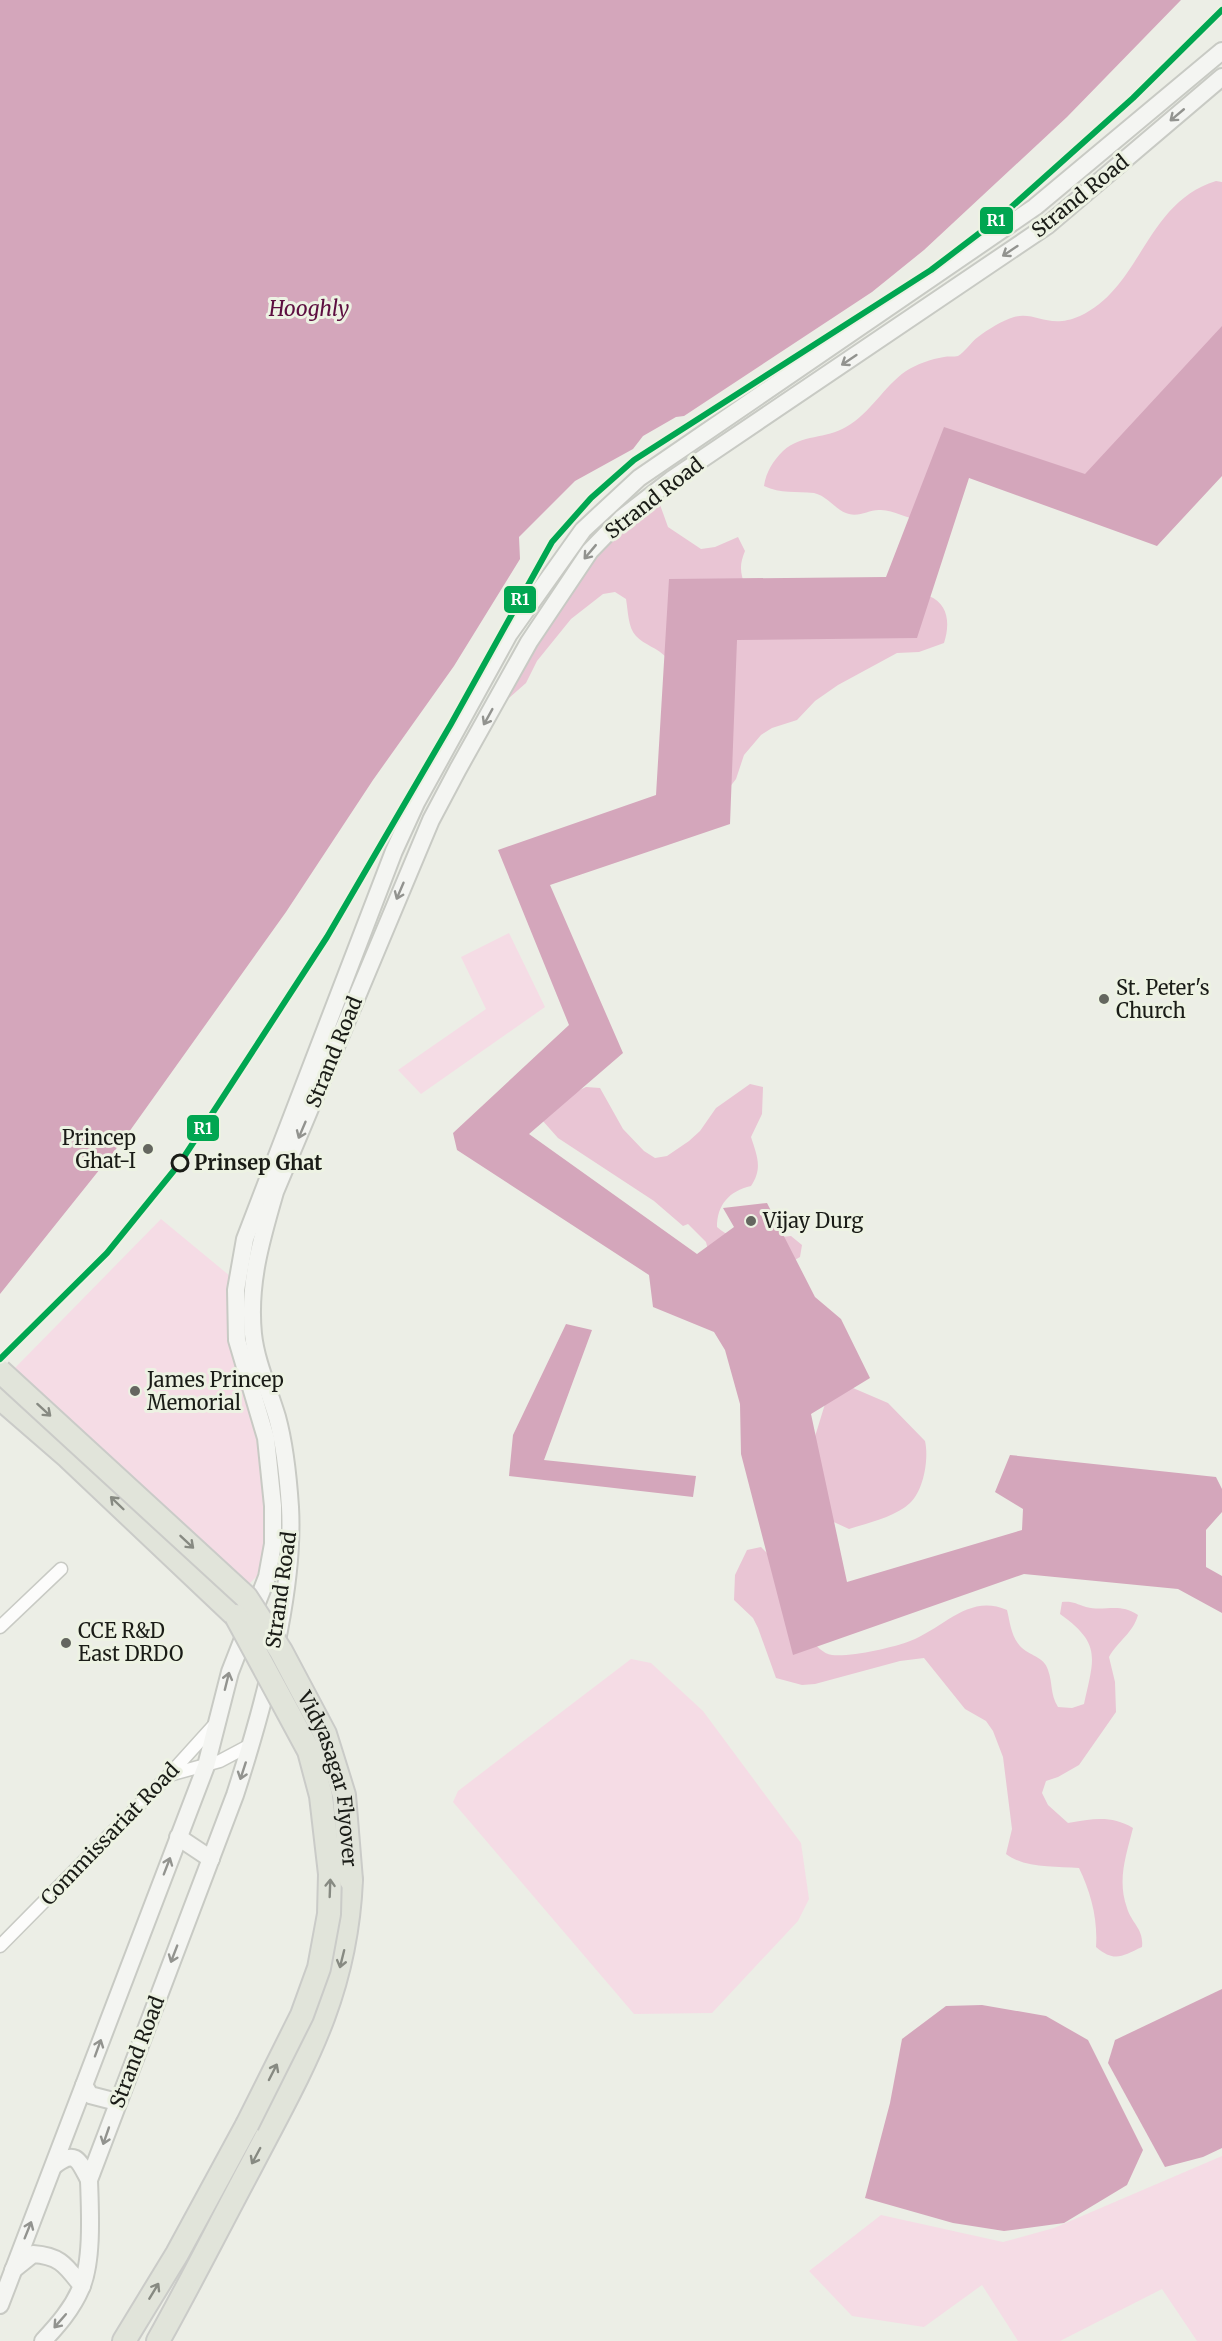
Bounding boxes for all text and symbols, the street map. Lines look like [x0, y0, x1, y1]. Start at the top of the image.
one-way arrow [1170, 108, 1185, 122]
street label: Strand Road [1026, 149, 1133, 242]
line badge: R1 [979, 206, 1014, 235]
text: R1 [987, 210, 1006, 230]
one-way arrow [1002, 245, 1019, 257]
water label: Hooghly [268, 295, 349, 322]
one-way arrow [841, 354, 857, 366]
street label: Strand Road [600, 452, 708, 544]
one-way arrow [584, 544, 597, 560]
line badge: R1 [503, 585, 537, 614]
text: R1 [511, 589, 530, 609]
one-way arrow [482, 708, 493, 726]
one-way arrow [394, 882, 405, 900]
place label: St. Peter's Church [1116, 975, 1210, 1023]
marker: St. Peter's Church [1097, 992, 1111, 1006]
street label: Strand Road [300, 993, 367, 1111]
line badge: R1 [186, 1114, 220, 1142]
text: R1 [194, 1118, 213, 1138]
one-way arrow [296, 1120, 307, 1138]
place label: Princep Ghat-I [62, 1125, 136, 1173]
marker: Princep Ghat-I [141, 1142, 155, 1156]
place label: Prinsep Ghat [194, 1150, 322, 1175]
marker: Prinsep Ghat [171, 1154, 189, 1172]
place label: Vijay Durg [762, 1208, 863, 1233]
marker: Vijay Durg [744, 1214, 758, 1228]
place label: James Princep Memorial [146, 1367, 284, 1415]
marker: James Princep Memorial [128, 1384, 142, 1398]
one-way arrow [36, 1403, 51, 1417]
one-way arrow [110, 1496, 125, 1511]
street label: Strand Road [260, 1530, 301, 1650]
one-way arrow [179, 1535, 194, 1549]
place label: CCE R&D East DRDO [78, 1618, 183, 1666]
marker: CCE R&D East DRDO [59, 1636, 73, 1650]
one-way arrow [222, 1672, 234, 1691]
street label: Vidyasagar Flyover [292, 1686, 363, 1868]
street label: Commissariat Road [35, 1757, 184, 1910]
one-way arrow [236, 1761, 247, 1780]
one-way arrow [162, 1857, 173, 1876]
one-way arrow [324, 1878, 335, 1898]
one-way arrow [168, 1944, 179, 1963]
one-way arrow [336, 1949, 347, 1968]
street label: Strand Road [104, 1992, 169, 2111]
one-way arrow [93, 2039, 104, 2058]
one-way arrow [268, 2064, 280, 2082]
one-way arrow [99, 2126, 110, 2145]
one-way arrow [250, 2146, 261, 2164]
one-way arrow [23, 2222, 34, 2240]
one-way arrow [149, 2283, 161, 2300]
one-way arrow [53, 2313, 67, 2328]

